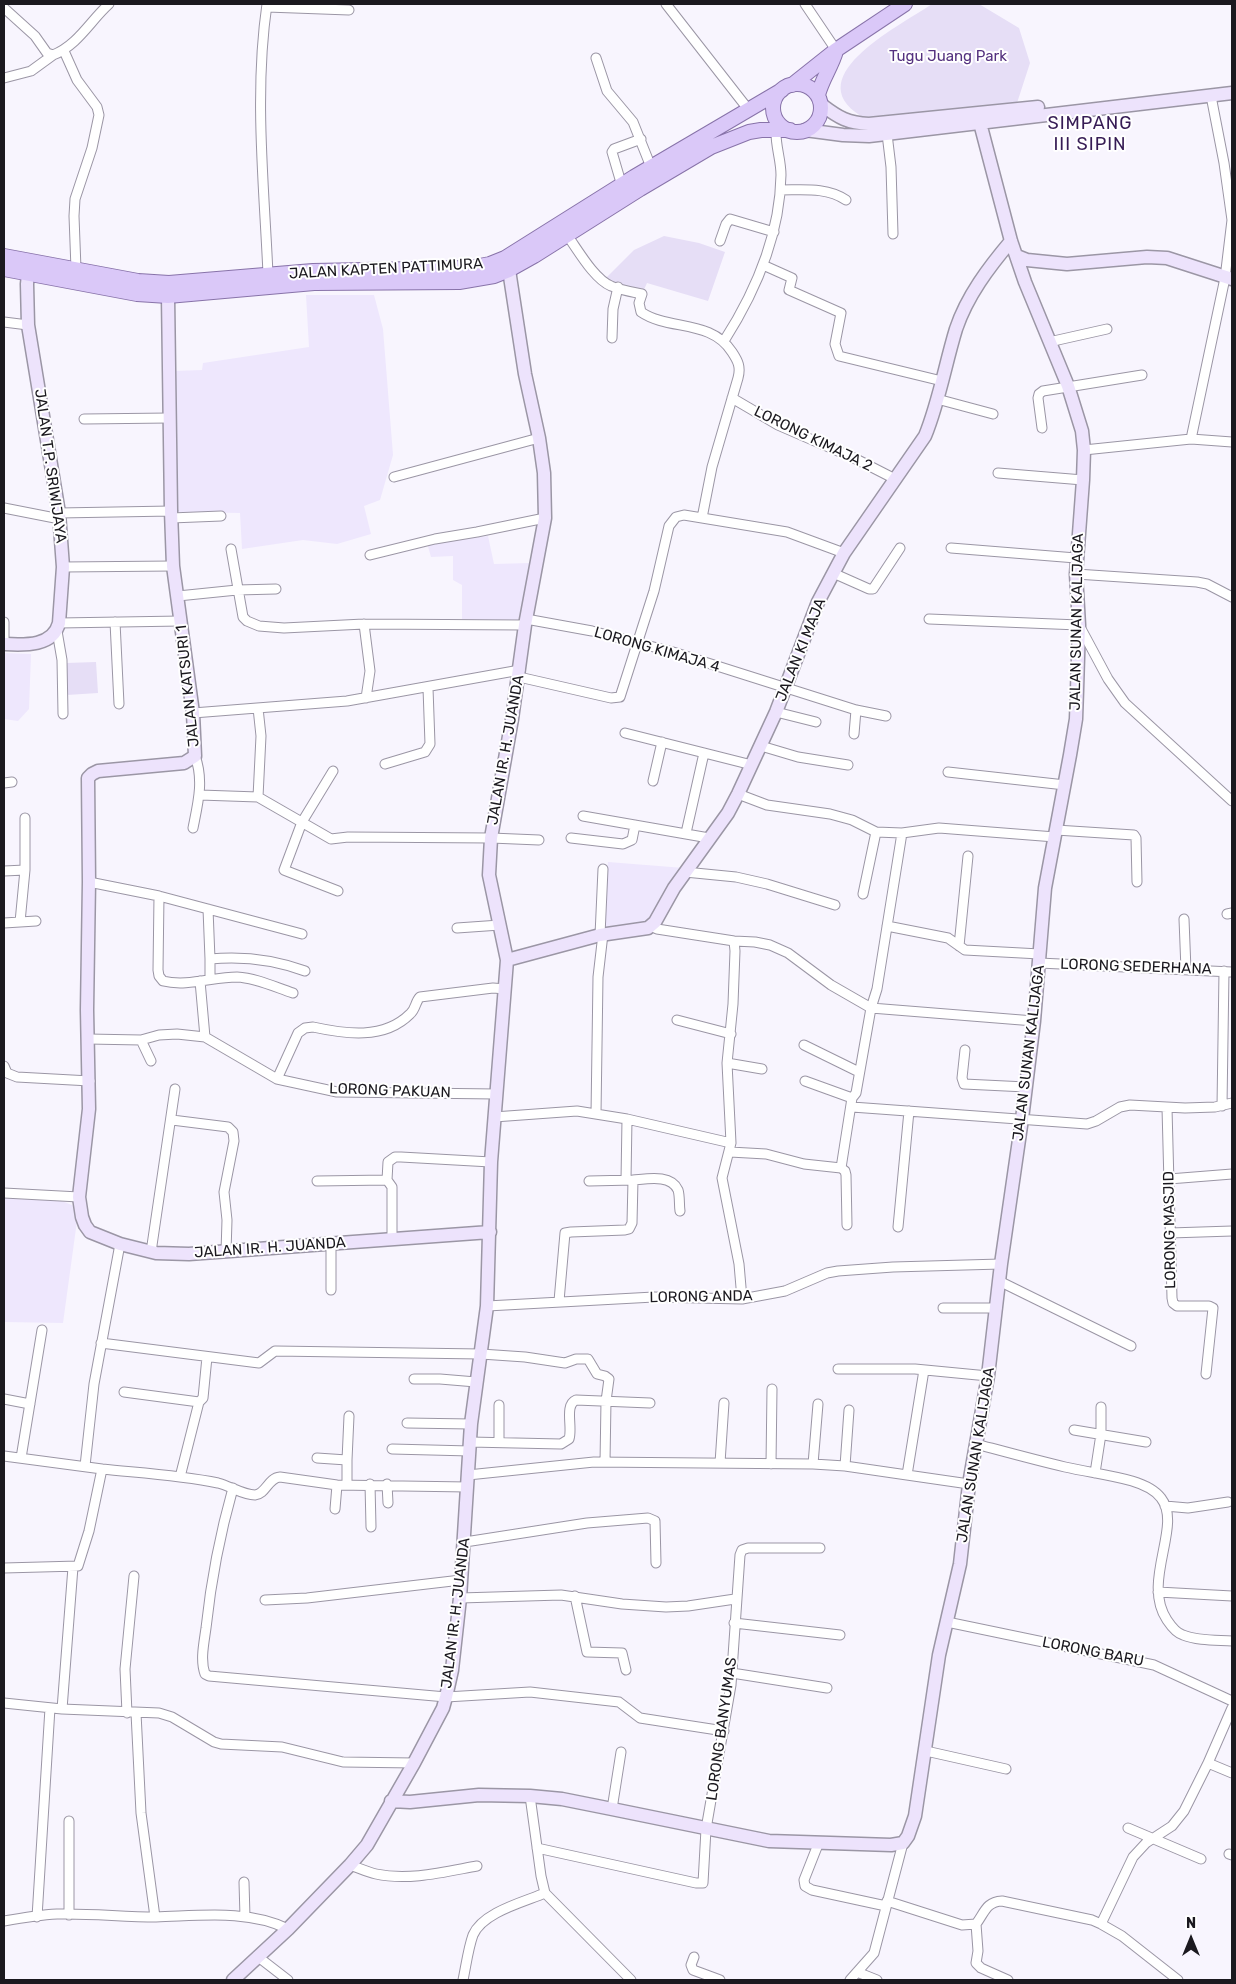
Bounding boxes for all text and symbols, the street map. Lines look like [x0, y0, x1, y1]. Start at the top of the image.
park label: Tugu Juang Park [889, 48, 1007, 66]
district label: SIMPANG III SIPIN [1047, 113, 1133, 156]
street label: JALAN KAPTEN PATTIMURA [289, 255, 483, 283]
street label: JALAN T.P. SRIWIJAYA [30, 388, 70, 544]
street label: LORONG KIMAJA 2 [751, 403, 875, 475]
street label: JALAN SUNAN KALIJAGA [1066, 533, 1088, 711]
street label: JALAN KI MAJA [772, 596, 830, 704]
street label: LORONG KIMAJA 4 [592, 623, 722, 677]
street label: JALAN KATSURI 1 [173, 624, 203, 748]
street label: JALAN IR. H. JUANDA [484, 674, 528, 826]
street label: LORONG SEDERHANA [1060, 955, 1212, 979]
street label: JALAN SUNAN KALIJAGA [1009, 964, 1049, 1142]
street label: LORONG PAKUAN [329, 1080, 451, 1102]
street label: LORONG MASJID [1160, 1171, 1180, 1289]
street label: JALAN IR. H. JUANDA [194, 1234, 346, 1262]
street label: LORONG ANDA [649, 1287, 753, 1307]
street label: JALAN SUNAN KALIJAGA [953, 1366, 999, 1544]
street label: JALAN IR. H. JUANDA [438, 1537, 474, 1689]
street label: LORONG BARU [1041, 1633, 1145, 1671]
street label: LORONG BANYUMAS [703, 1656, 741, 1802]
north arrow [1166, 1914, 1216, 1964]
text: N [1186, 1915, 1196, 1932]

